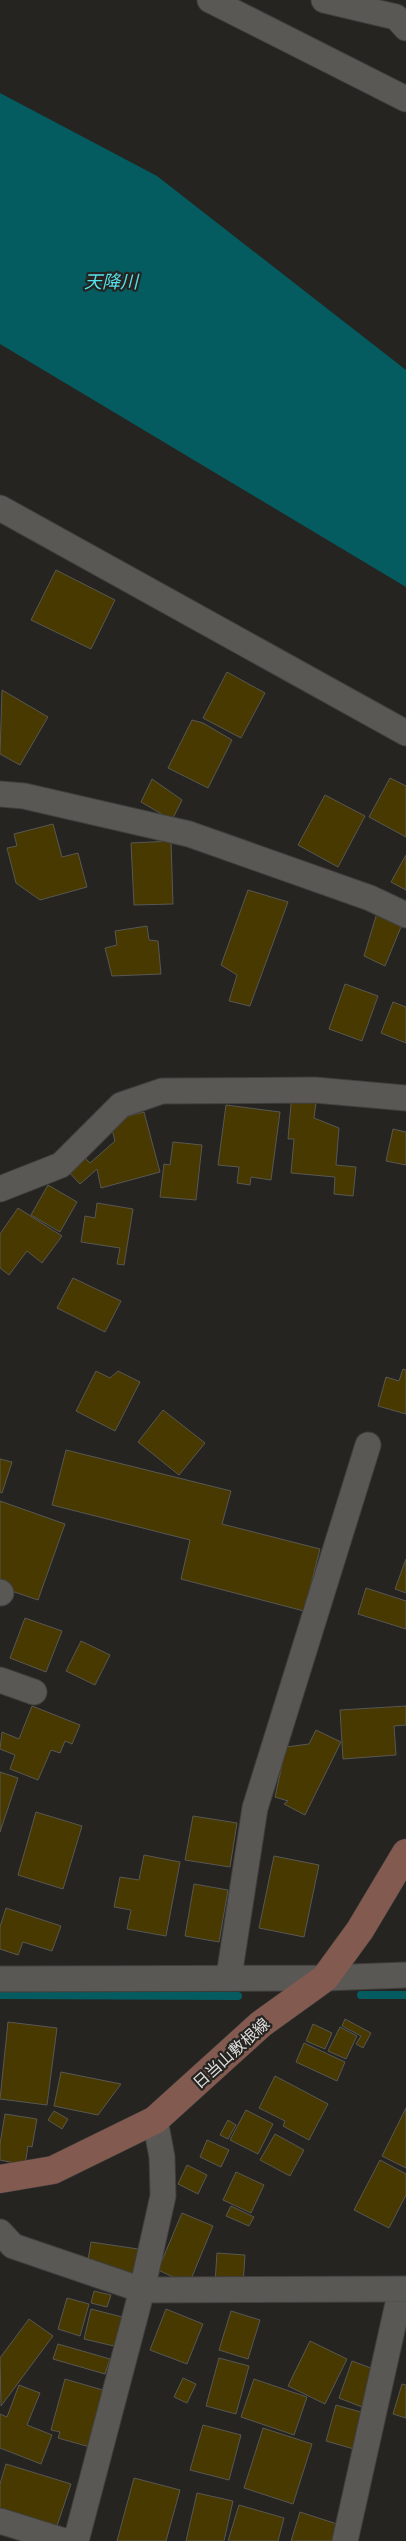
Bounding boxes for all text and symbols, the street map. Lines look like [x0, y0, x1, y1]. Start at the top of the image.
water label: 天降川 [84, 272, 140, 293]
street label: 日当山敷根線 [190, 2015, 274, 2093]

